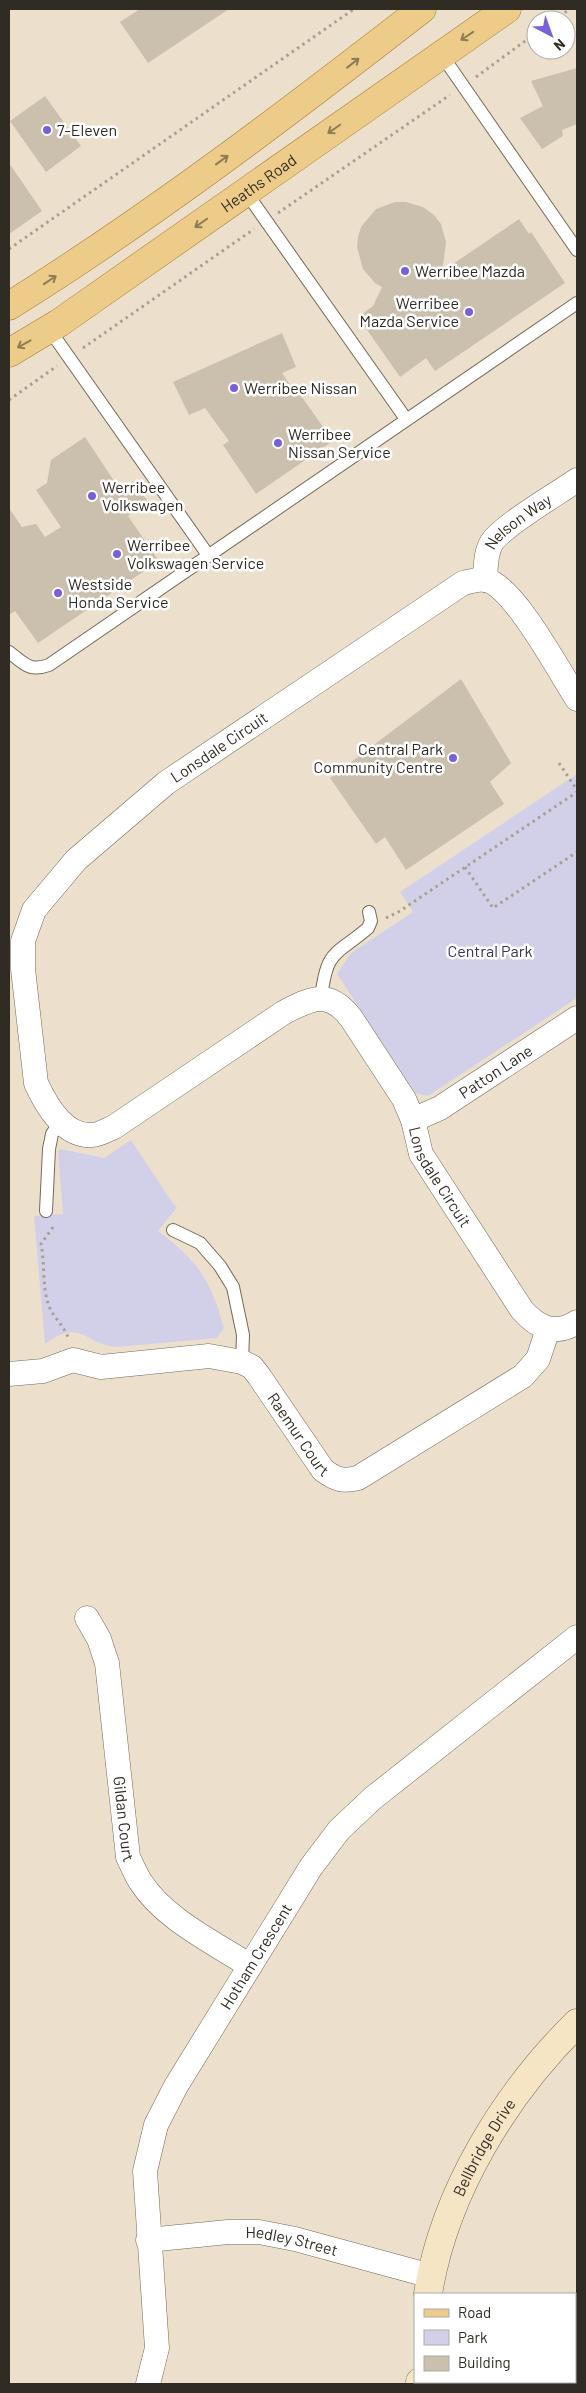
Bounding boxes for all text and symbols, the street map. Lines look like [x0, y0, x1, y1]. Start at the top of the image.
north arrow [526, 10, 576, 60]
one-way arrow [460, 31, 474, 41]
text: N [551, 36, 569, 55]
one-way arrow [346, 58, 359, 69]
place label: 7-Eleven [57, 120, 117, 139]
marker: 7-Eleven [41, 124, 53, 136]
one-way arrow [327, 124, 341, 134]
street label: Heaths Road [217, 150, 300, 216]
one-way arrow [215, 155, 229, 165]
one-way arrow [194, 218, 208, 228]
place label: Werribee Mazda [415, 261, 525, 280]
marker: Werribee Mazda [399, 265, 411, 277]
one-way arrow [42, 274, 56, 284]
place label: Werribee Mazda Service [360, 293, 459, 330]
marker: Werribee Mazda Service [463, 306, 475, 318]
one-way arrow [17, 340, 32, 350]
place label: Werribee Nissan [244, 378, 357, 397]
marker: Werribee Nissan [228, 382, 240, 394]
place label: Werribee Nissan Service [288, 424, 391, 461]
marker: Werribee Nissan Service [272, 437, 284, 449]
place label: Werribee Volkswagen [102, 477, 183, 514]
street label: Nelson Way [480, 489, 555, 553]
marker: Werribee Volkswagen [86, 490, 98, 502]
place label: Werribee Volkswagen Service [127, 535, 264, 572]
marker: Werribee Volkswagen Service [111, 548, 123, 560]
place label: Westside Honda Service [68, 574, 168, 611]
marker: Westside Honda Service [52, 587, 64, 599]
street label: Lonsdale Circuit [167, 707, 271, 786]
place label: Central Park Community Centre [313, 739, 443, 776]
marker: Central Park Community Centre [447, 752, 459, 764]
park label: Central Park [448, 941, 532, 960]
street label: Patton Lane [455, 1040, 536, 1102]
street label: Lonsdale Circuit [406, 1125, 476, 1230]
street label: Raemur Court [264, 1389, 333, 1480]
street label: Gildan Court [110, 1775, 139, 1865]
street label: Hotham Crescent [216, 1900, 295, 2013]
street label: Bellbridge Drive [448, 2095, 519, 2199]
street label: Hedley Street [246, 2222, 340, 2259]
legend [414, 2293, 576, 2383]
text: Road [458, 2303, 491, 2321]
text: Park [458, 2328, 488, 2346]
text: Building [458, 2353, 511, 2371]

